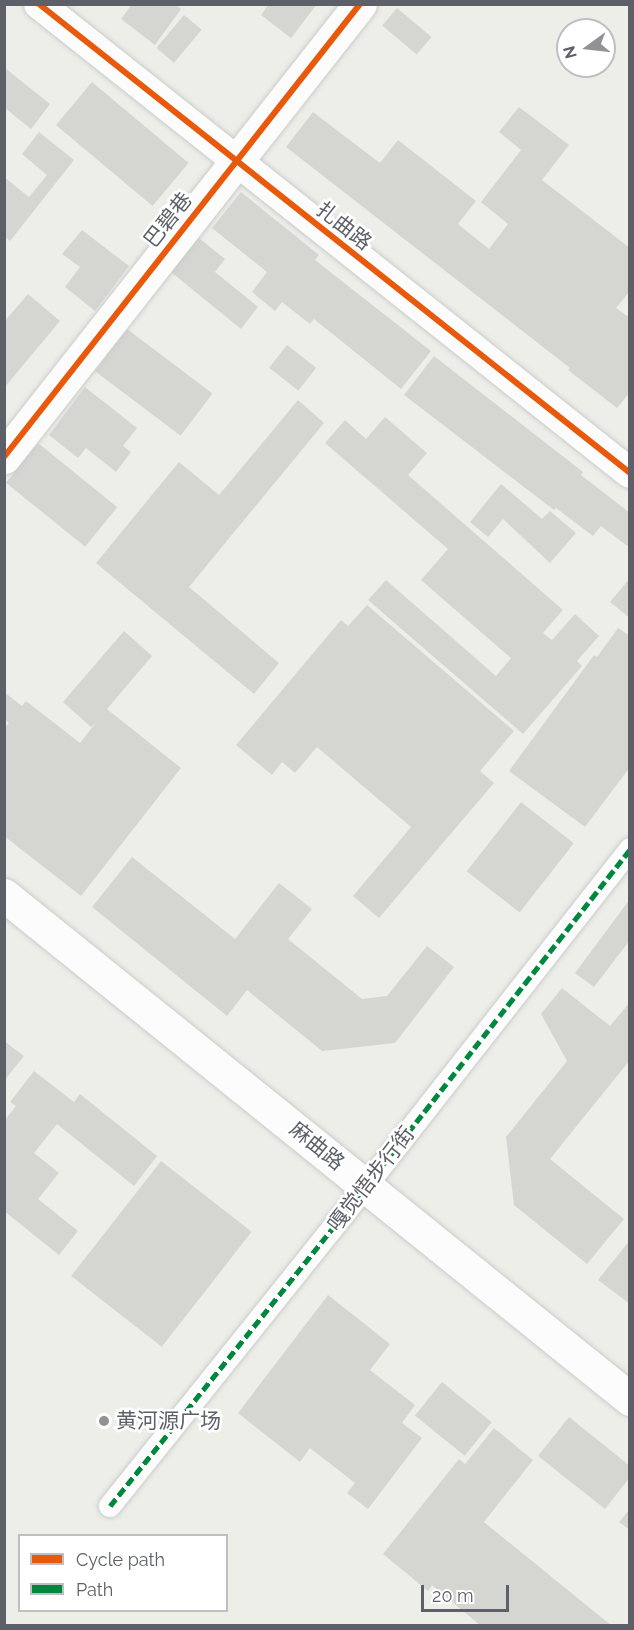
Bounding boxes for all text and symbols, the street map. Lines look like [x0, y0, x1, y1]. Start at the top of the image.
north arrow [556, 18, 616, 78]
text: N [559, 44, 581, 61]
street label: 巴碧巷 [139, 187, 197, 253]
street label: 扎曲路 [311, 197, 377, 255]
street label: 麻曲路 [285, 1116, 349, 1176]
street label: 嘎觉悟步行街 [322, 1122, 420, 1236]
place label: 黄河源广场 [116, 1408, 221, 1434]
marker: 黄河源广场 [97, 1414, 111, 1428]
legend [18, 1534, 228, 1612]
text: Cycle path [76, 1549, 165, 1570]
scale bar [424, 1573, 512, 1611]
text: Path [76, 1579, 113, 1600]
text: 20 m [432, 1585, 474, 1606]

